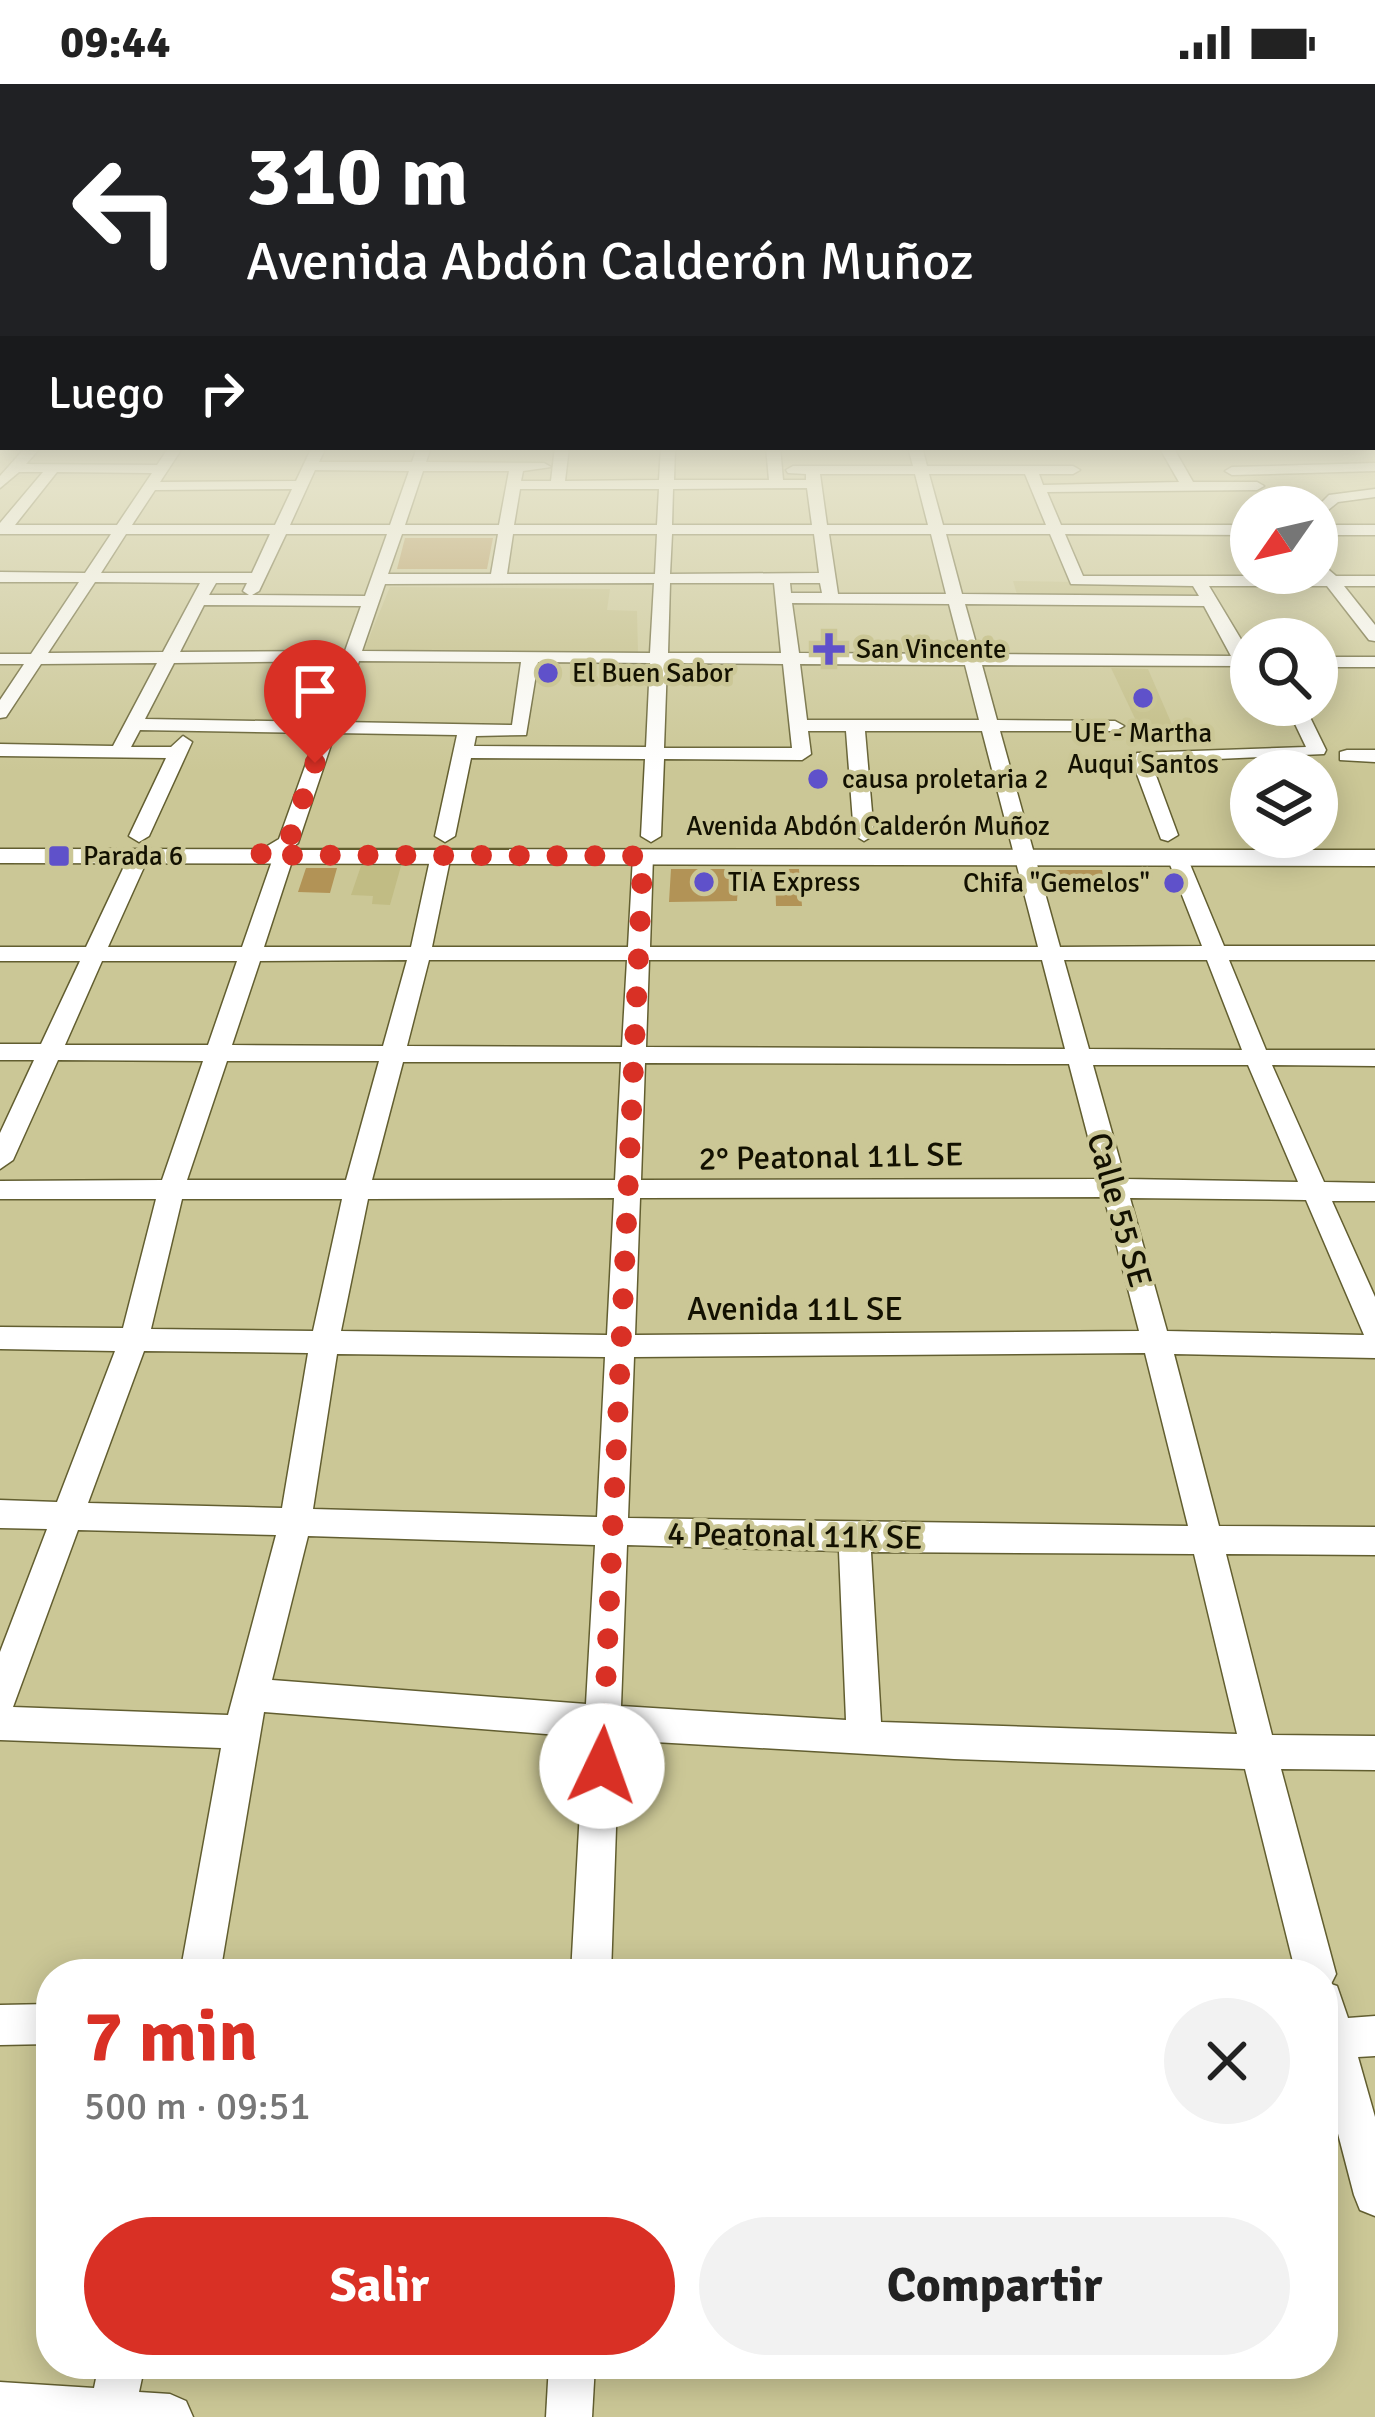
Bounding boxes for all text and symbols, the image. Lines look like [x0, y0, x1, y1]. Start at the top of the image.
text: 09:44 [60, 15, 170, 70]
text: 310 m [246, 125, 468, 229]
icon: left [48, 132, 204, 288]
text: Avenida Abdón Calderón Muñoz [246, 228, 974, 295]
icon: right [189, 360, 255, 426]
text: Luego [48, 366, 165, 421]
north arrow [1230, 486, 1338, 594]
map controls [1230, 486, 1338, 858]
button: search [1230, 618, 1338, 726]
marker: San Vincente [813, 633, 845, 665]
place label: San Vincente [856, 633, 1006, 666]
pin [264, 640, 366, 763]
place label: El Buen Sabor [572, 657, 733, 690]
icon: arrive [282, 658, 348, 724]
marker: El Buen Sabor [535, 660, 561, 686]
marker: UE - Martha Auqui Santos [1130, 685, 1156, 711]
place label: UE - Martha Auqui Santos [1067, 717, 1219, 781]
button: layers [1230, 750, 1338, 858]
place label: causa proletaria 2 [842, 763, 1049, 796]
marker: causa proletaria 2 [805, 766, 831, 792]
street label: Avenida Abdón Calderón Muñoz [686, 810, 1050, 843]
place label: Parada 6 [83, 840, 183, 873]
marker: Parada 6 [46, 843, 72, 869]
place label: TIA Express [728, 866, 860, 899]
place label: Chifa "Gemelos" [963, 867, 1150, 900]
marker: TIA Express [691, 869, 717, 895]
marker: Chifa "Gemelos" [1161, 870, 1187, 896]
street label: Calle 55 SE [1077, 1128, 1161, 1292]
street label: 2° Peatonal 11L SE [698, 1134, 964, 1180]
street label: Avenida 11L SE [687, 1289, 903, 1330]
street label: 4 Peatonal 11K SE [667, 1513, 923, 1559]
position arrow [539, 1703, 665, 1829]
text: 7 min [84, 1992, 258, 2081]
button: close [1164, 1998, 1290, 2124]
text: 500 m · 09:51 [84, 2082, 311, 2130]
button: Salir [84, 2217, 675, 2355]
button: Compartir [699, 2217, 1290, 2355]

